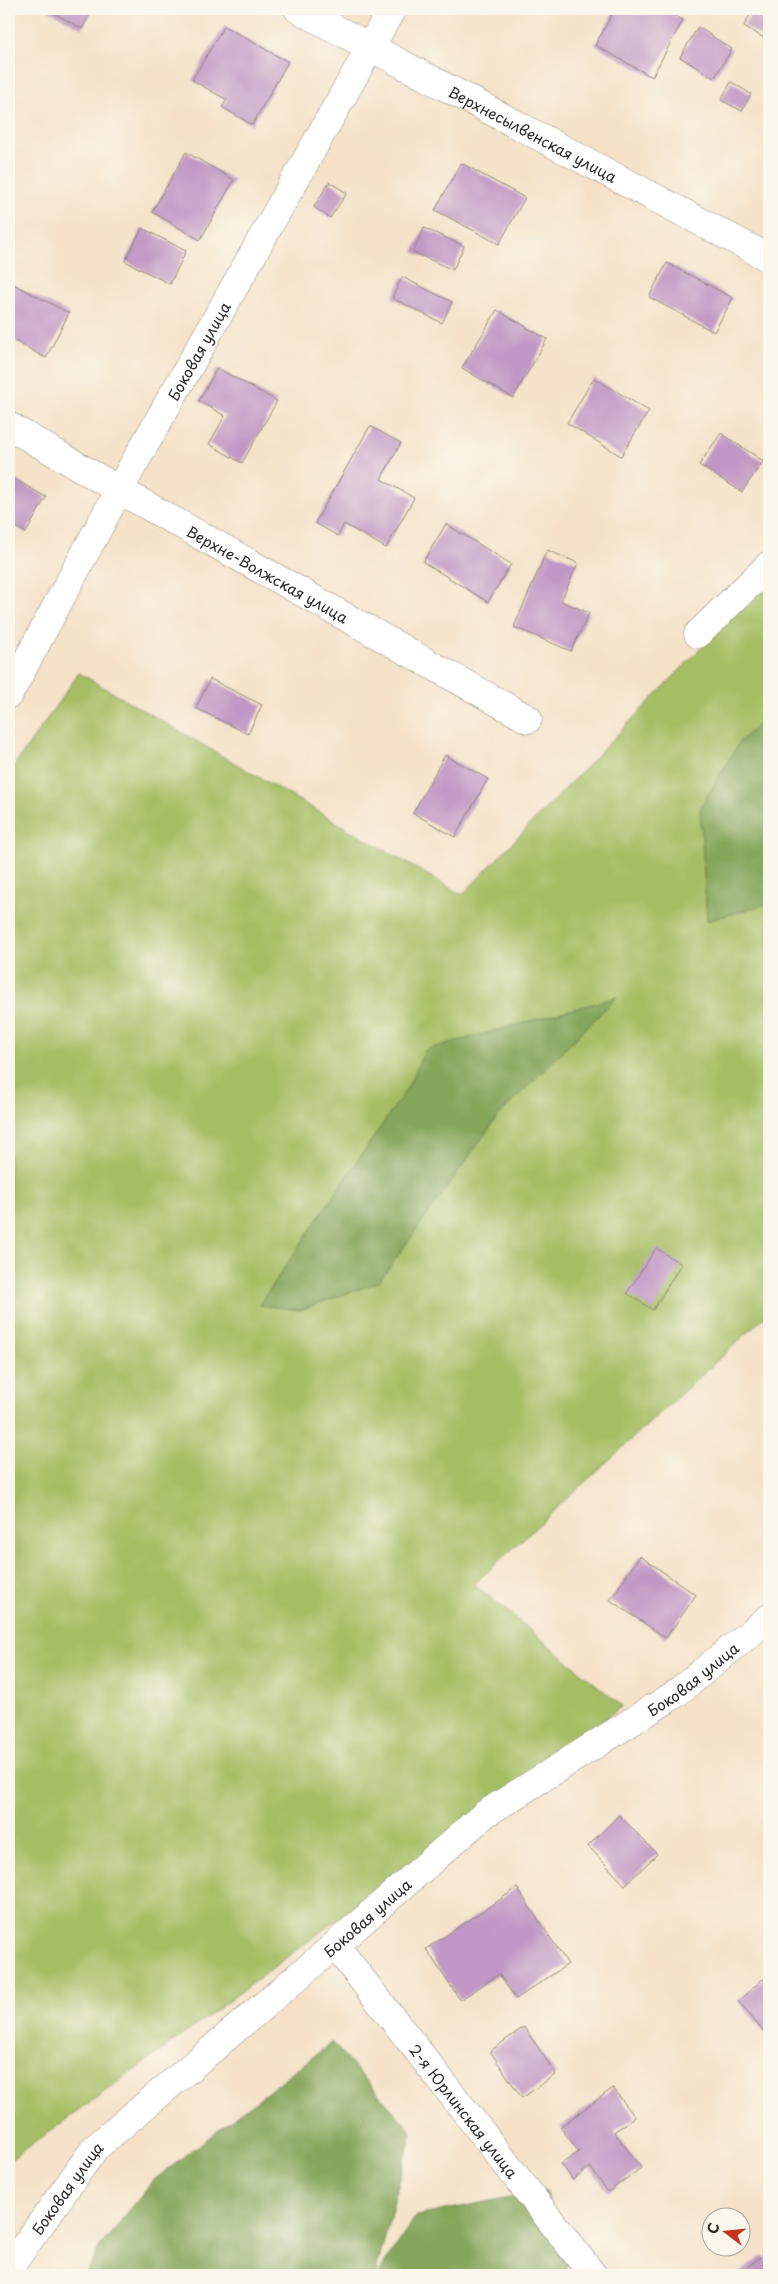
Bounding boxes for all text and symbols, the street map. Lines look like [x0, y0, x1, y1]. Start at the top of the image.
street label: Верхнесылвенская улица [445, 79, 622, 188]
street label: Боковая улица [161, 296, 236, 404]
street label: Верхне-Волжская улица [183, 519, 354, 628]
street label: Боковая улица [642, 1635, 744, 1721]
street label: Боковая улица [317, 1872, 416, 1962]
street label: 2-я Юрлинская улица [405, 2038, 524, 2183]
street label: Боковая улица [25, 2135, 108, 2239]
north arrow [700, 2206, 750, 2256]
text: С [701, 2220, 725, 2236]

